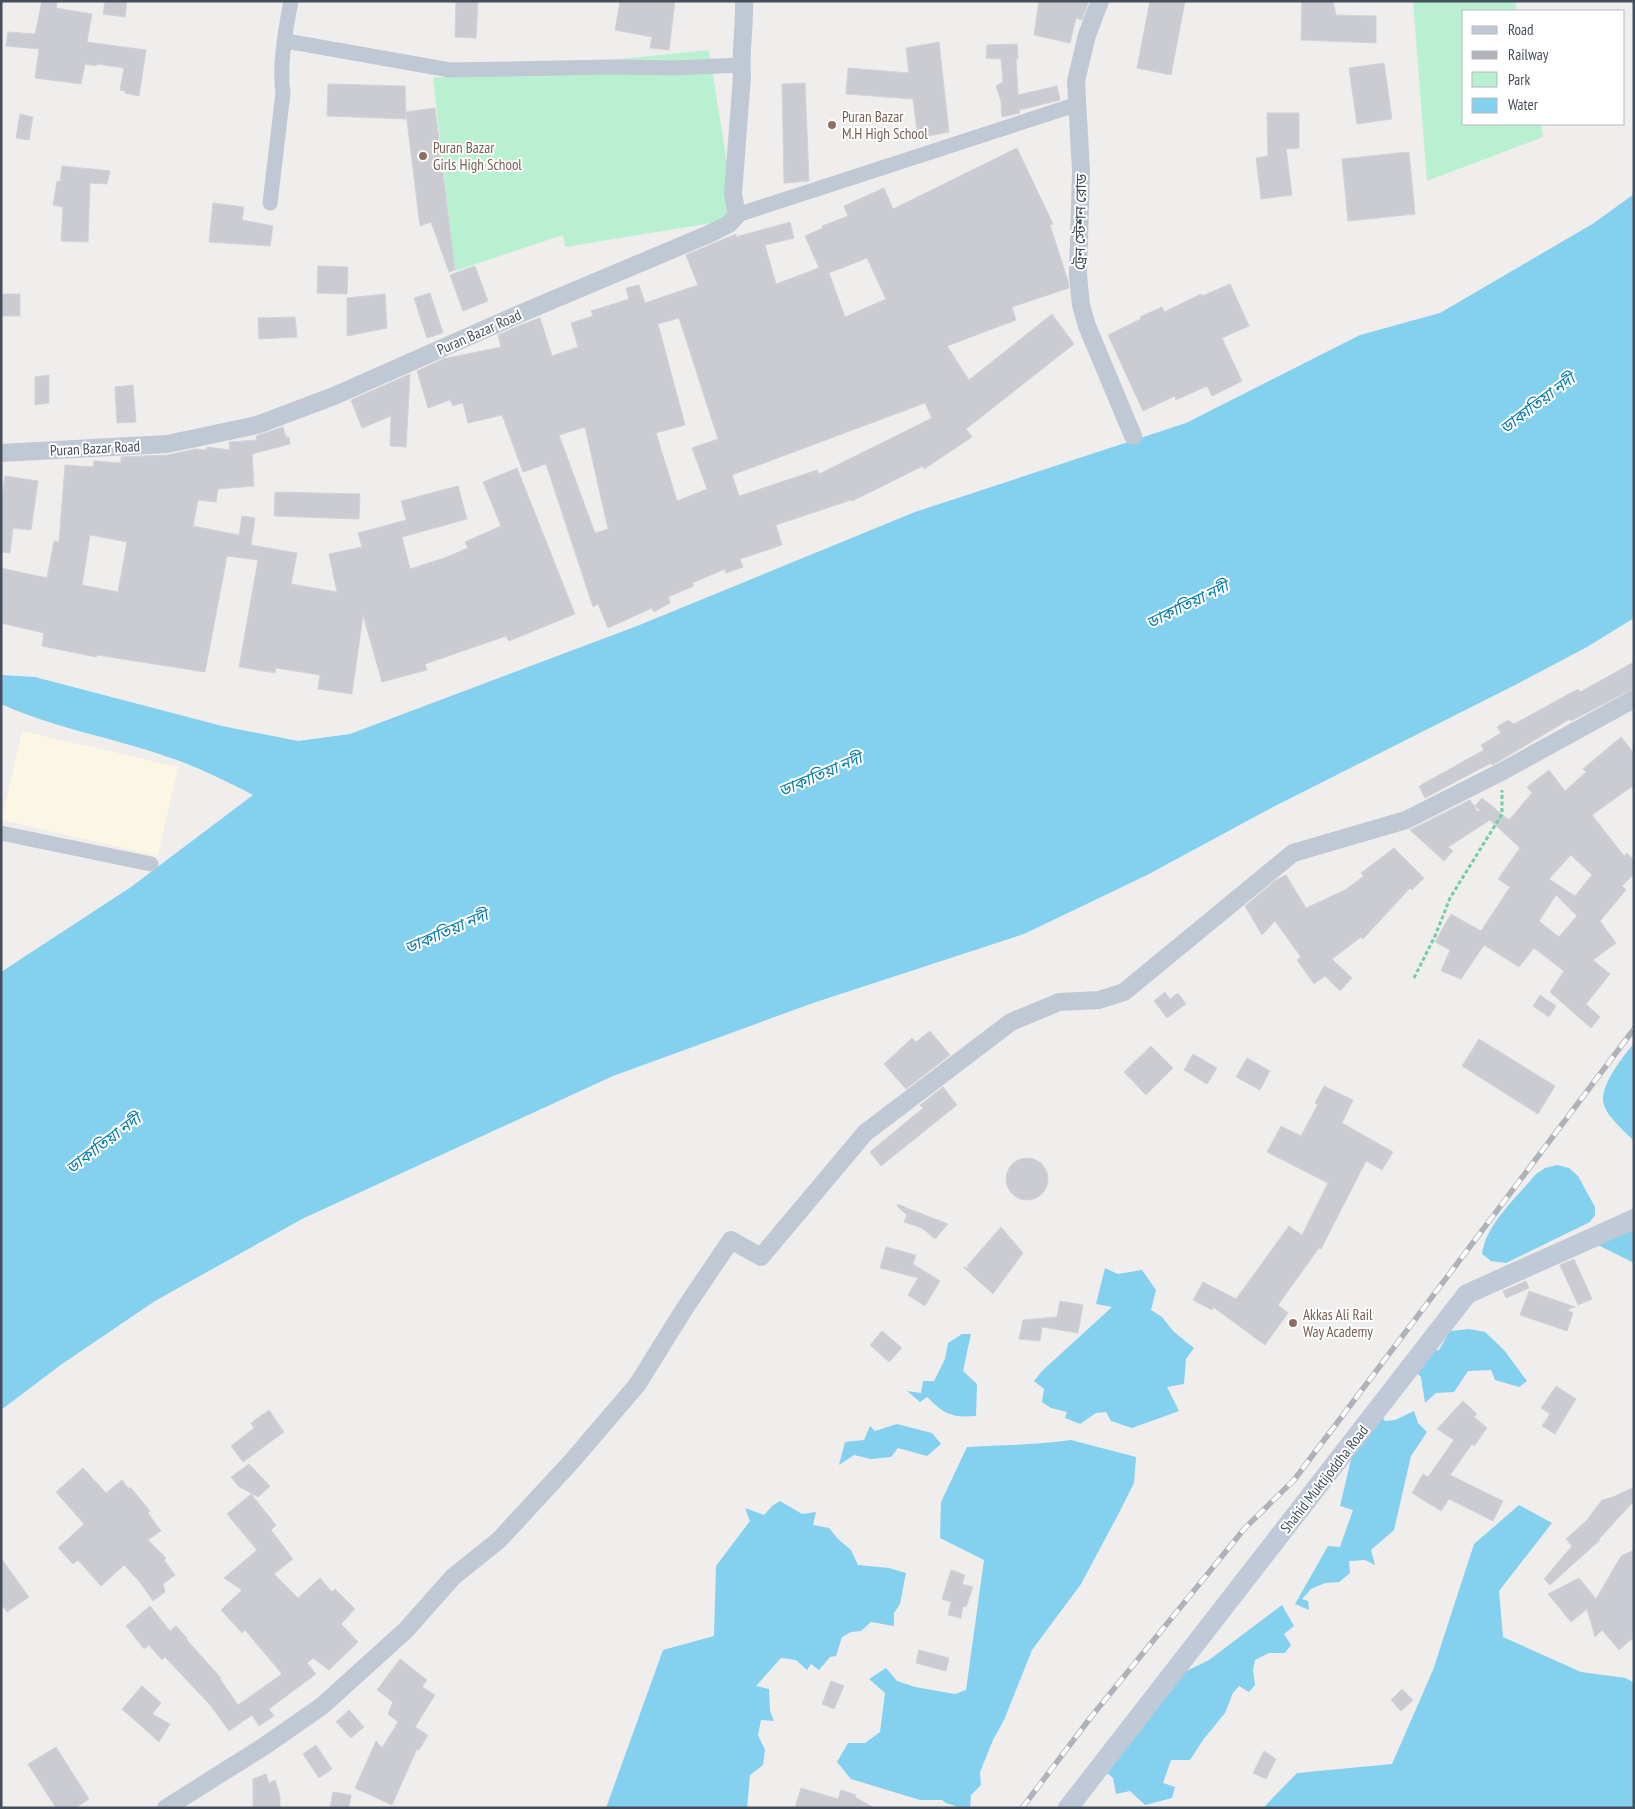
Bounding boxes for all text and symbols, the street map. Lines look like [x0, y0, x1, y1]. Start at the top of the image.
legend [1462, 10, 1625, 125]
text: Road [1508, 20, 1534, 39]
text: Railway [1508, 45, 1549, 64]
text: Park [1508, 70, 1530, 89]
text: Water [1508, 95, 1539, 114]
place label: Puran Bazar M.H High School [842, 107, 928, 143]
marker: Puran Bazar M.H High School [826, 119, 838, 131]
place label: Puran Bazar Girls High School [433, 138, 522, 174]
marker: Puran Bazar Girls High School [417, 150, 429, 162]
street label: ট্রেন স্টেশন রোড [1070, 173, 1090, 270]
street label: Puran Bazar Road [434, 305, 524, 359]
water label: ডাকাতিয়া নদী [1496, 367, 1581, 438]
street label: Puran Bazar Road [50, 436, 140, 460]
water label: ডাকাতিয়া নদী [1143, 574, 1234, 632]
water label: ডাকাতিয়া নদী [775, 746, 867, 801]
water label: ডাকাতিয়া নদী [401, 903, 493, 958]
water label: ডাকাতিয়া নদী [62, 1107, 147, 1178]
place label: Akkas Ali Rail Way Academy [1303, 1305, 1373, 1341]
marker: Akkas Ali Rail Way Academy [1287, 1317, 1299, 1329]
street label: Shahid Muktijoddha Road [1276, 1421, 1372, 1537]

